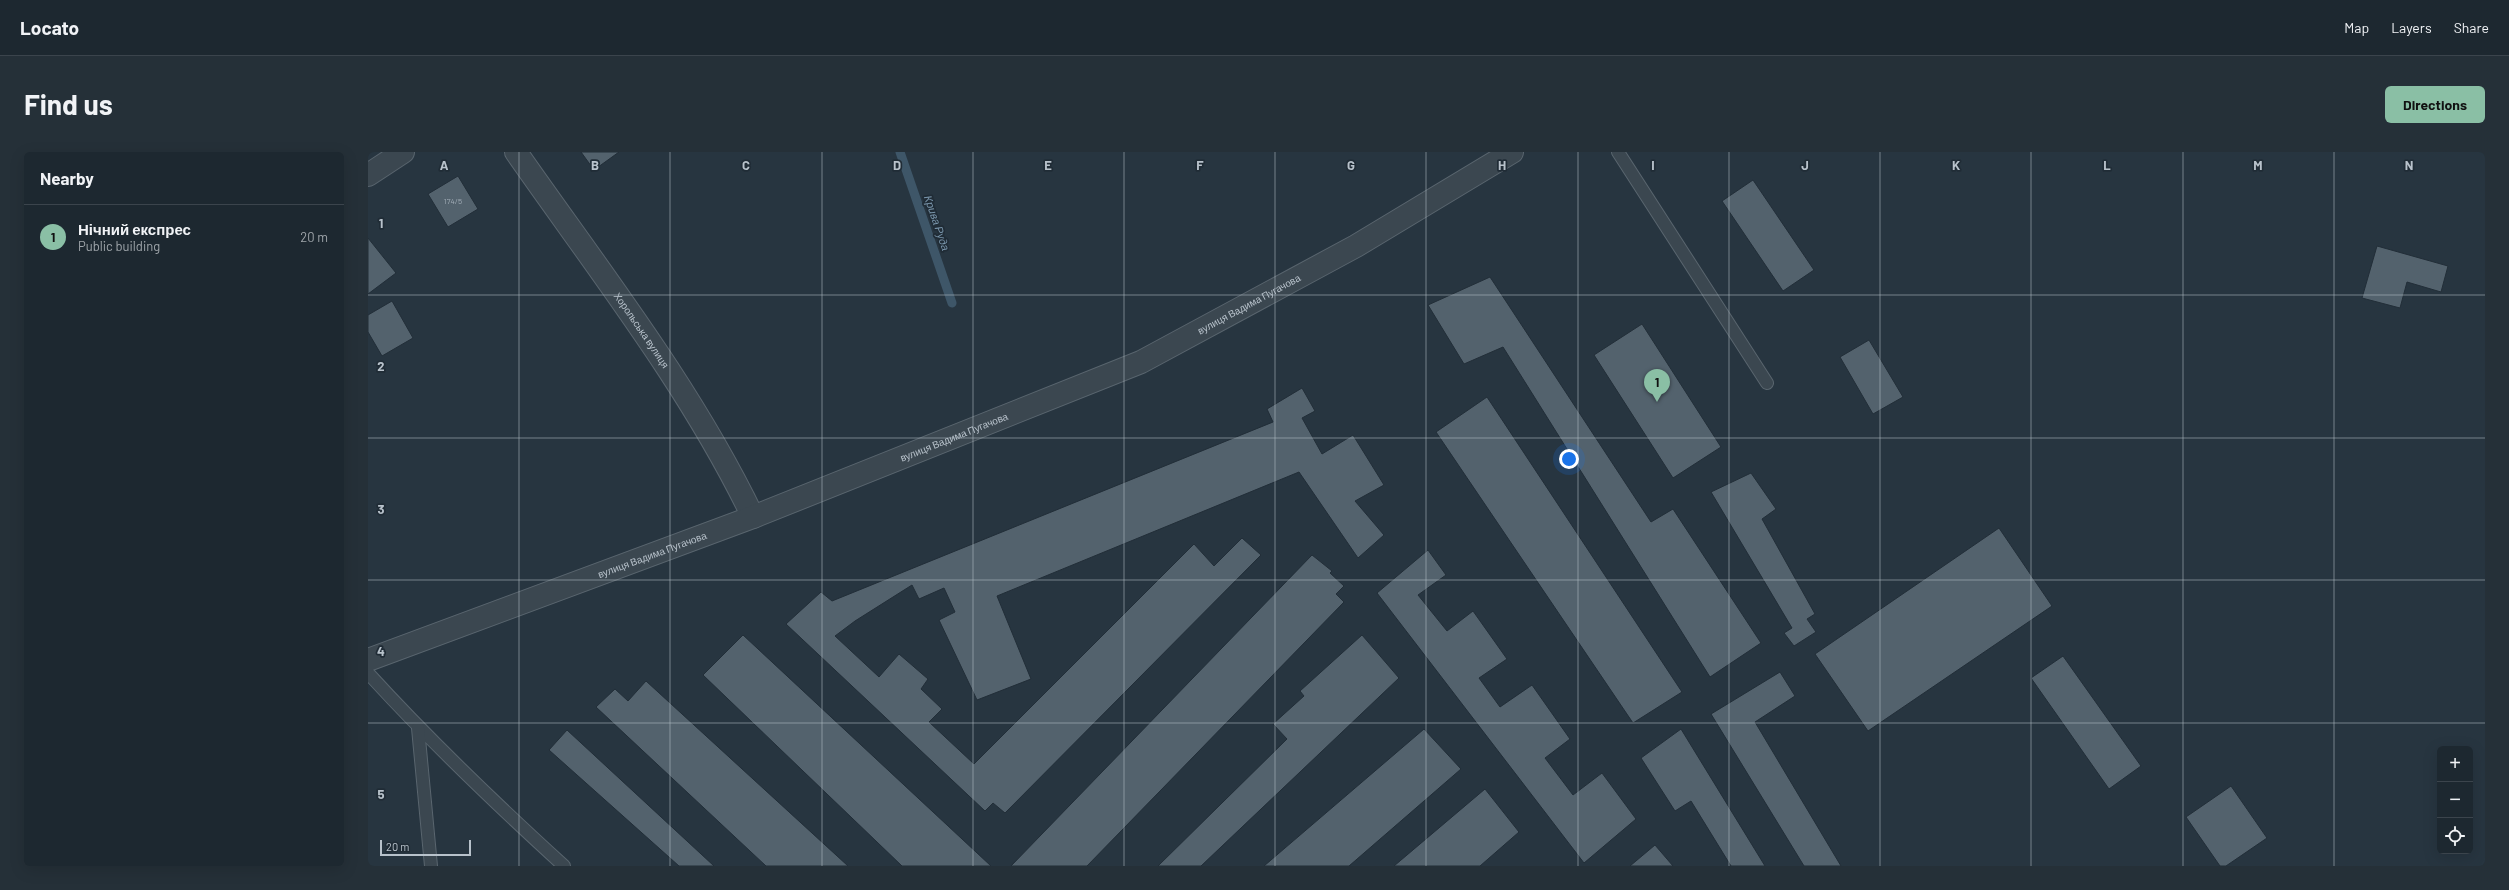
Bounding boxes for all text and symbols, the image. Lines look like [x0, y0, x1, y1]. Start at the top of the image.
text: Locato [20, 16, 79, 39]
text: Map [2344, 19, 2369, 36]
text: Layers [2391, 19, 2432, 36]
text: Share [2454, 19, 2489, 36]
button: Directions [2385, 86, 2485, 123]
text: Find us [24, 87, 113, 121]
text: A [440, 157, 449, 173]
text: B [591, 157, 599, 173]
text: C [742, 157, 750, 173]
text: D [893, 157, 901, 173]
text: E [1044, 157, 1052, 173]
text: F [1196, 157, 1204, 173]
text: G [1347, 157, 1355, 173]
text: H [1498, 157, 1506, 173]
text: I [1651, 157, 1655, 173]
text: J [1801, 157, 1809, 173]
text: K [1952, 157, 1960, 173]
text: L [2103, 157, 2111, 173]
text: M [2253, 157, 2263, 173]
text: N [2405, 157, 2413, 173]
text: Nearby [40, 168, 94, 188]
water label: Крива Руда [922, 194, 953, 252]
house number: 174/5 [444, 196, 462, 206]
text: 1 [379, 215, 383, 231]
text: Нічний експрес [78, 220, 191, 238]
text: 1 [51, 229, 55, 245]
text: 20 m [300, 229, 328, 245]
text: Public building [78, 238, 160, 254]
street label: вулиця Вадима Пугачова [1195, 271, 1303, 336]
street label: Хорольська вулиця [612, 290, 672, 370]
text: 2 [377, 358, 385, 374]
pin: 1 [1644, 369, 1670, 402]
street label: вулиця Вадима Пугачова [898, 410, 1010, 464]
your location [1559, 449, 1579, 469]
text: 3 [377, 501, 385, 517]
street label: вулиця Вадима Пугачова [596, 529, 708, 580]
text: 4 [377, 643, 385, 659]
map controls [2437, 746, 2473, 854]
button: + [2437, 746, 2473, 782]
button: − [2437, 782, 2473, 818]
text: 5 [377, 786, 385, 802]
button: locate [2437, 818, 2473, 854]
scale bar [380, 838, 471, 857]
text: 20 m [386, 840, 409, 853]

